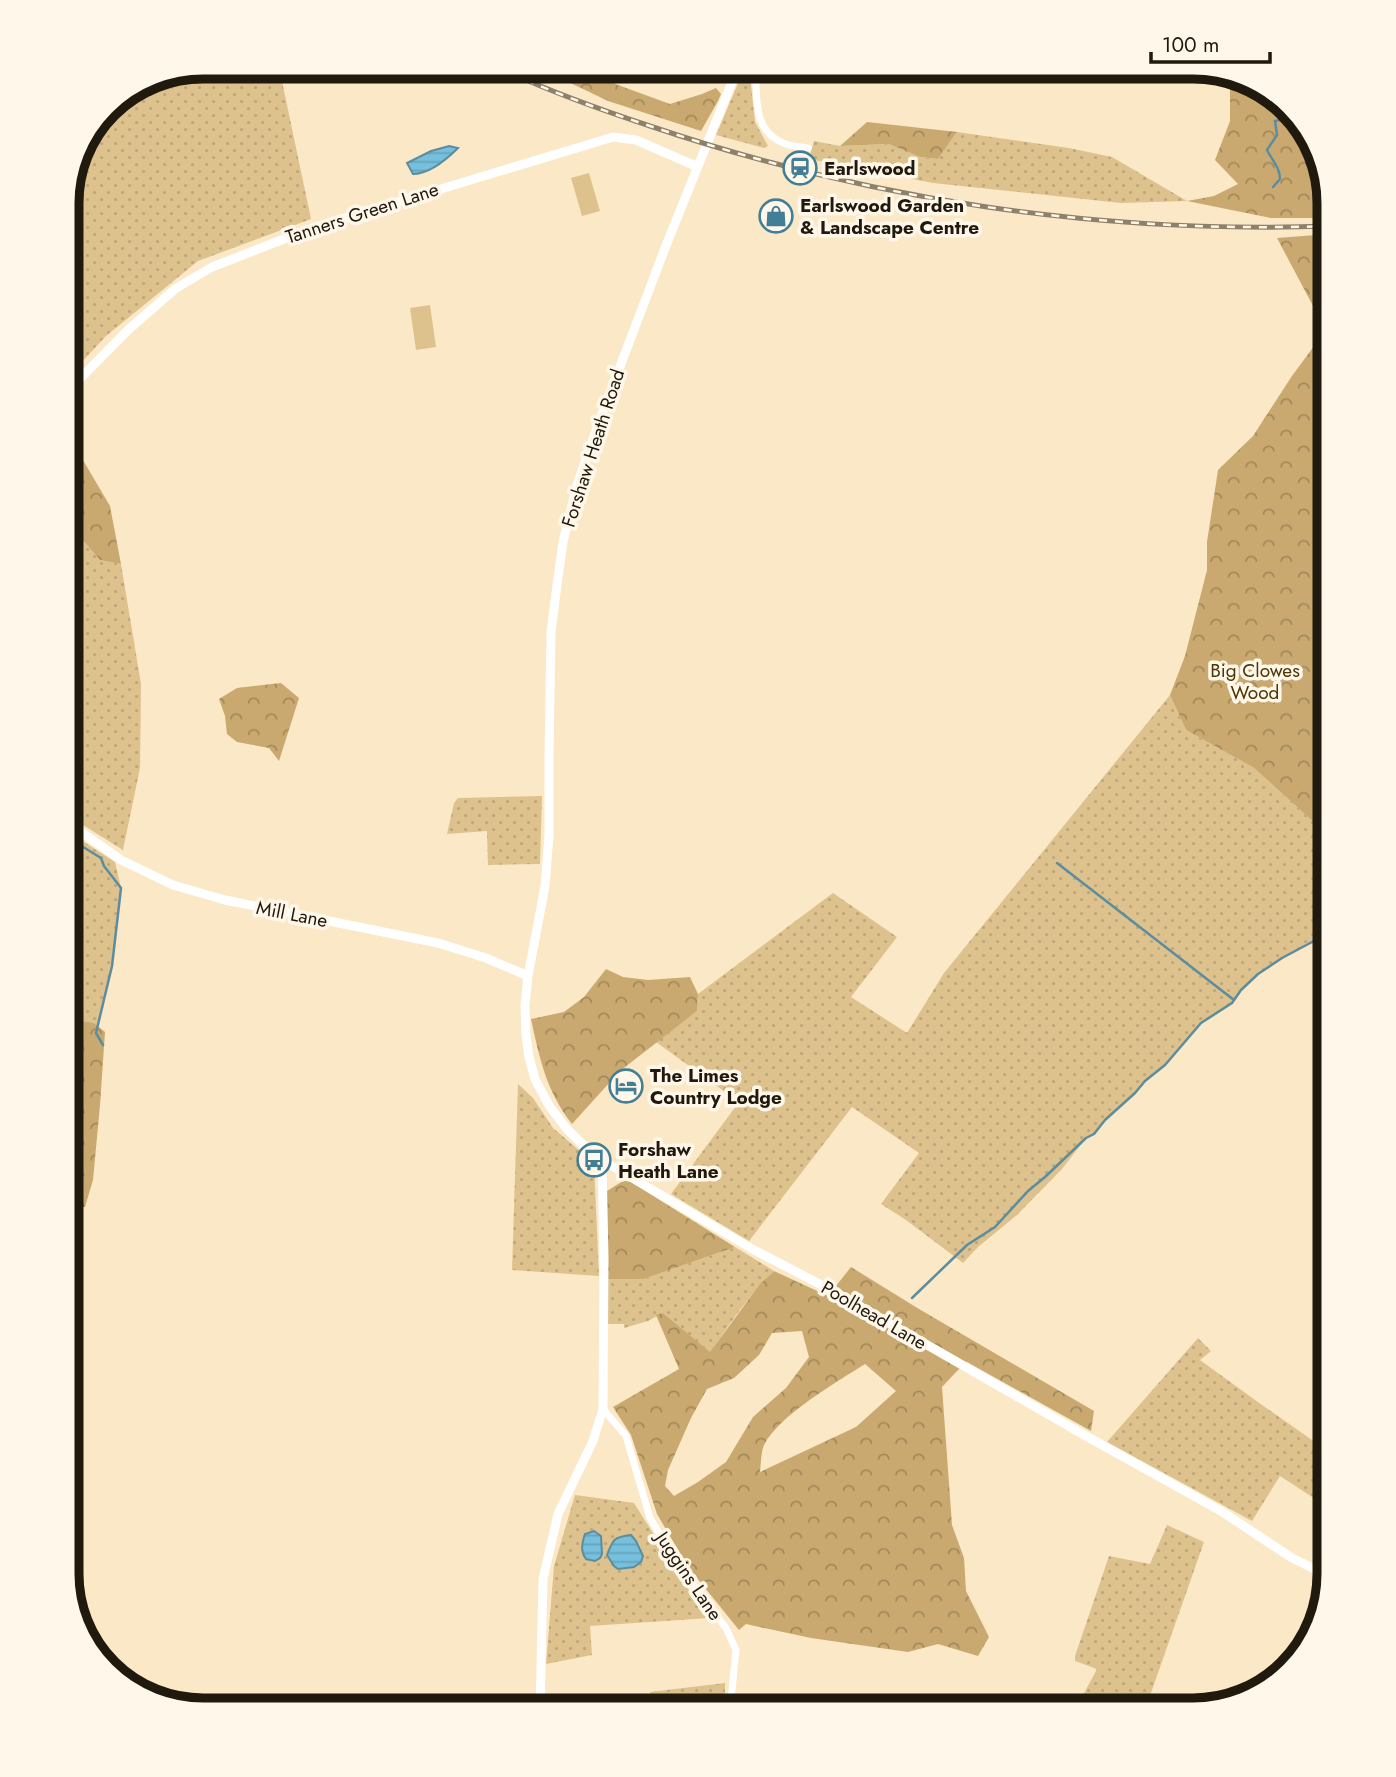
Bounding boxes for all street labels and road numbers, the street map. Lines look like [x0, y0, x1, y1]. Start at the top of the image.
street label: Tanners Green Lane [282, 175, 442, 250]
street label: Forshaw Heath Road [555, 365, 631, 531]
street label: Mill Lane [254, 894, 330, 934]
street label: Poolhead Lane [816, 1274, 932, 1356]
street label: Juggins Lane [648, 1524, 729, 1626]

